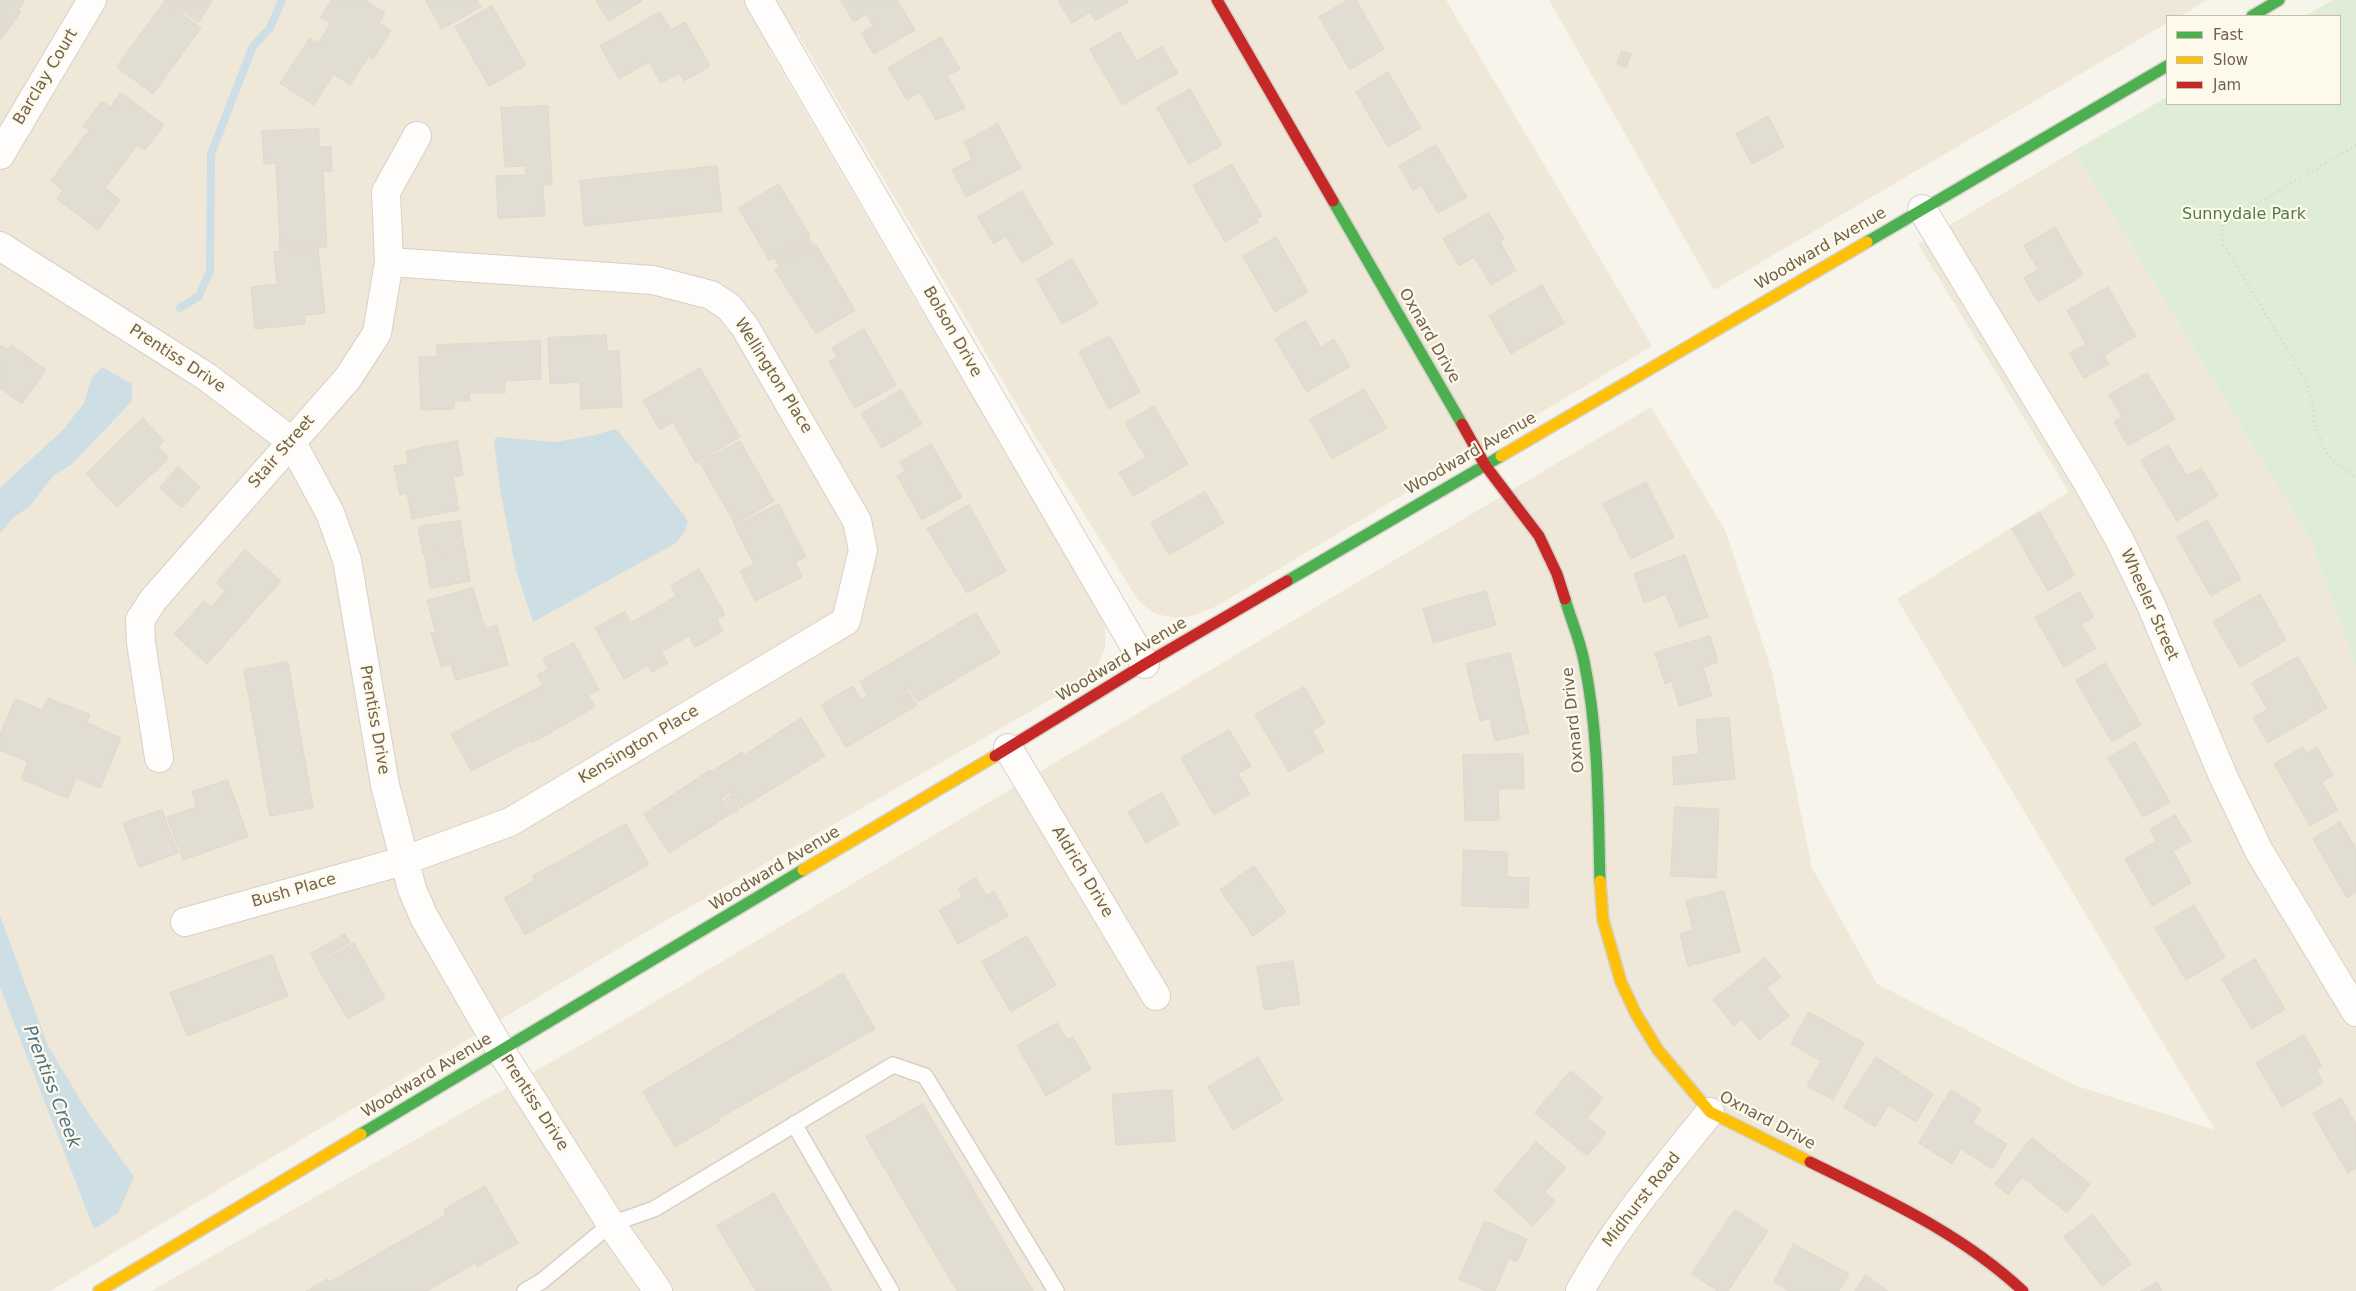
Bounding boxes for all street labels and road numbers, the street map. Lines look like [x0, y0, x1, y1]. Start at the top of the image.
street label: Barclay Court [10, 26, 82, 128]
street label: Woodward Avenue [1752, 204, 1890, 294]
street label: Bolson Drive [918, 283, 986, 381]
street label: Oxnard Drive [1394, 285, 1464, 387]
street label: Wellington Place [730, 315, 816, 437]
street label: Prentiss Drive [125, 321, 229, 397]
street label: Woodward Avenue [1402, 409, 1540, 499]
street label: Stair Street [245, 411, 319, 493]
street label: Wheeler Street [2116, 546, 2182, 664]
street label: Woodward Avenue [1053, 614, 1191, 706]
street label: Prentiss Drive [355, 664, 393, 776]
street label: Oxnard Drive [1559, 666, 1589, 774]
street label: Kensington Place [576, 702, 702, 788]
street label: Woodward Avenue [706, 823, 844, 915]
street label: Aldrich Drive [1047, 823, 1117, 921]
street label: Bush Place [249, 870, 339, 912]
street label: Woodward Avenue [358, 1030, 496, 1122]
street label: Prentiss Drive [496, 1051, 572, 1155]
street label: Oxnard Drive [1716, 1088, 1818, 1154]
street label: Midhurst Road [1599, 1149, 1685, 1251]

